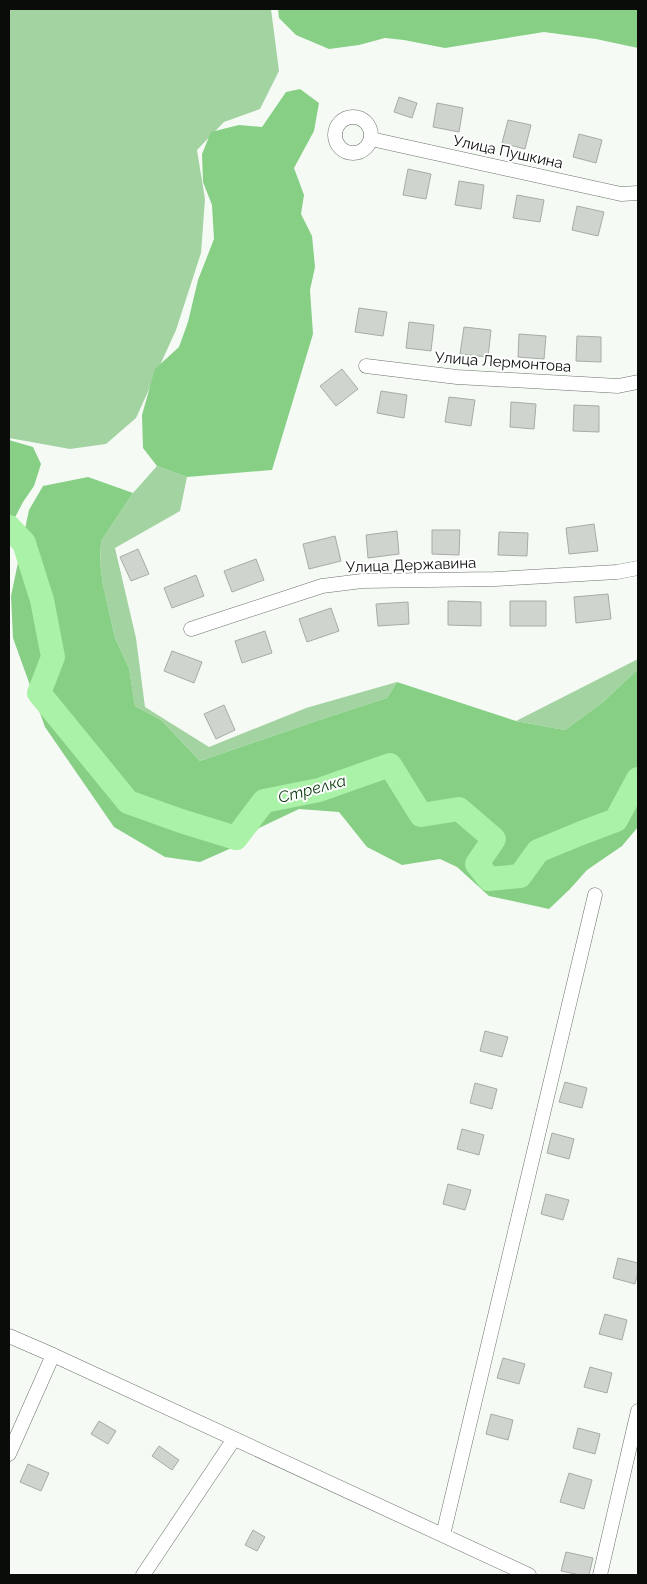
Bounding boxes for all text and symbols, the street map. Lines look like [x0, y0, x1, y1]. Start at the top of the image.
street label: Улица Пушкина [451, 132, 565, 172]
street label: Улица Лермонтова [434, 348, 572, 376]
street label: Улица Державина [345, 554, 477, 576]
water label: Стрелка [276, 771, 348, 807]

